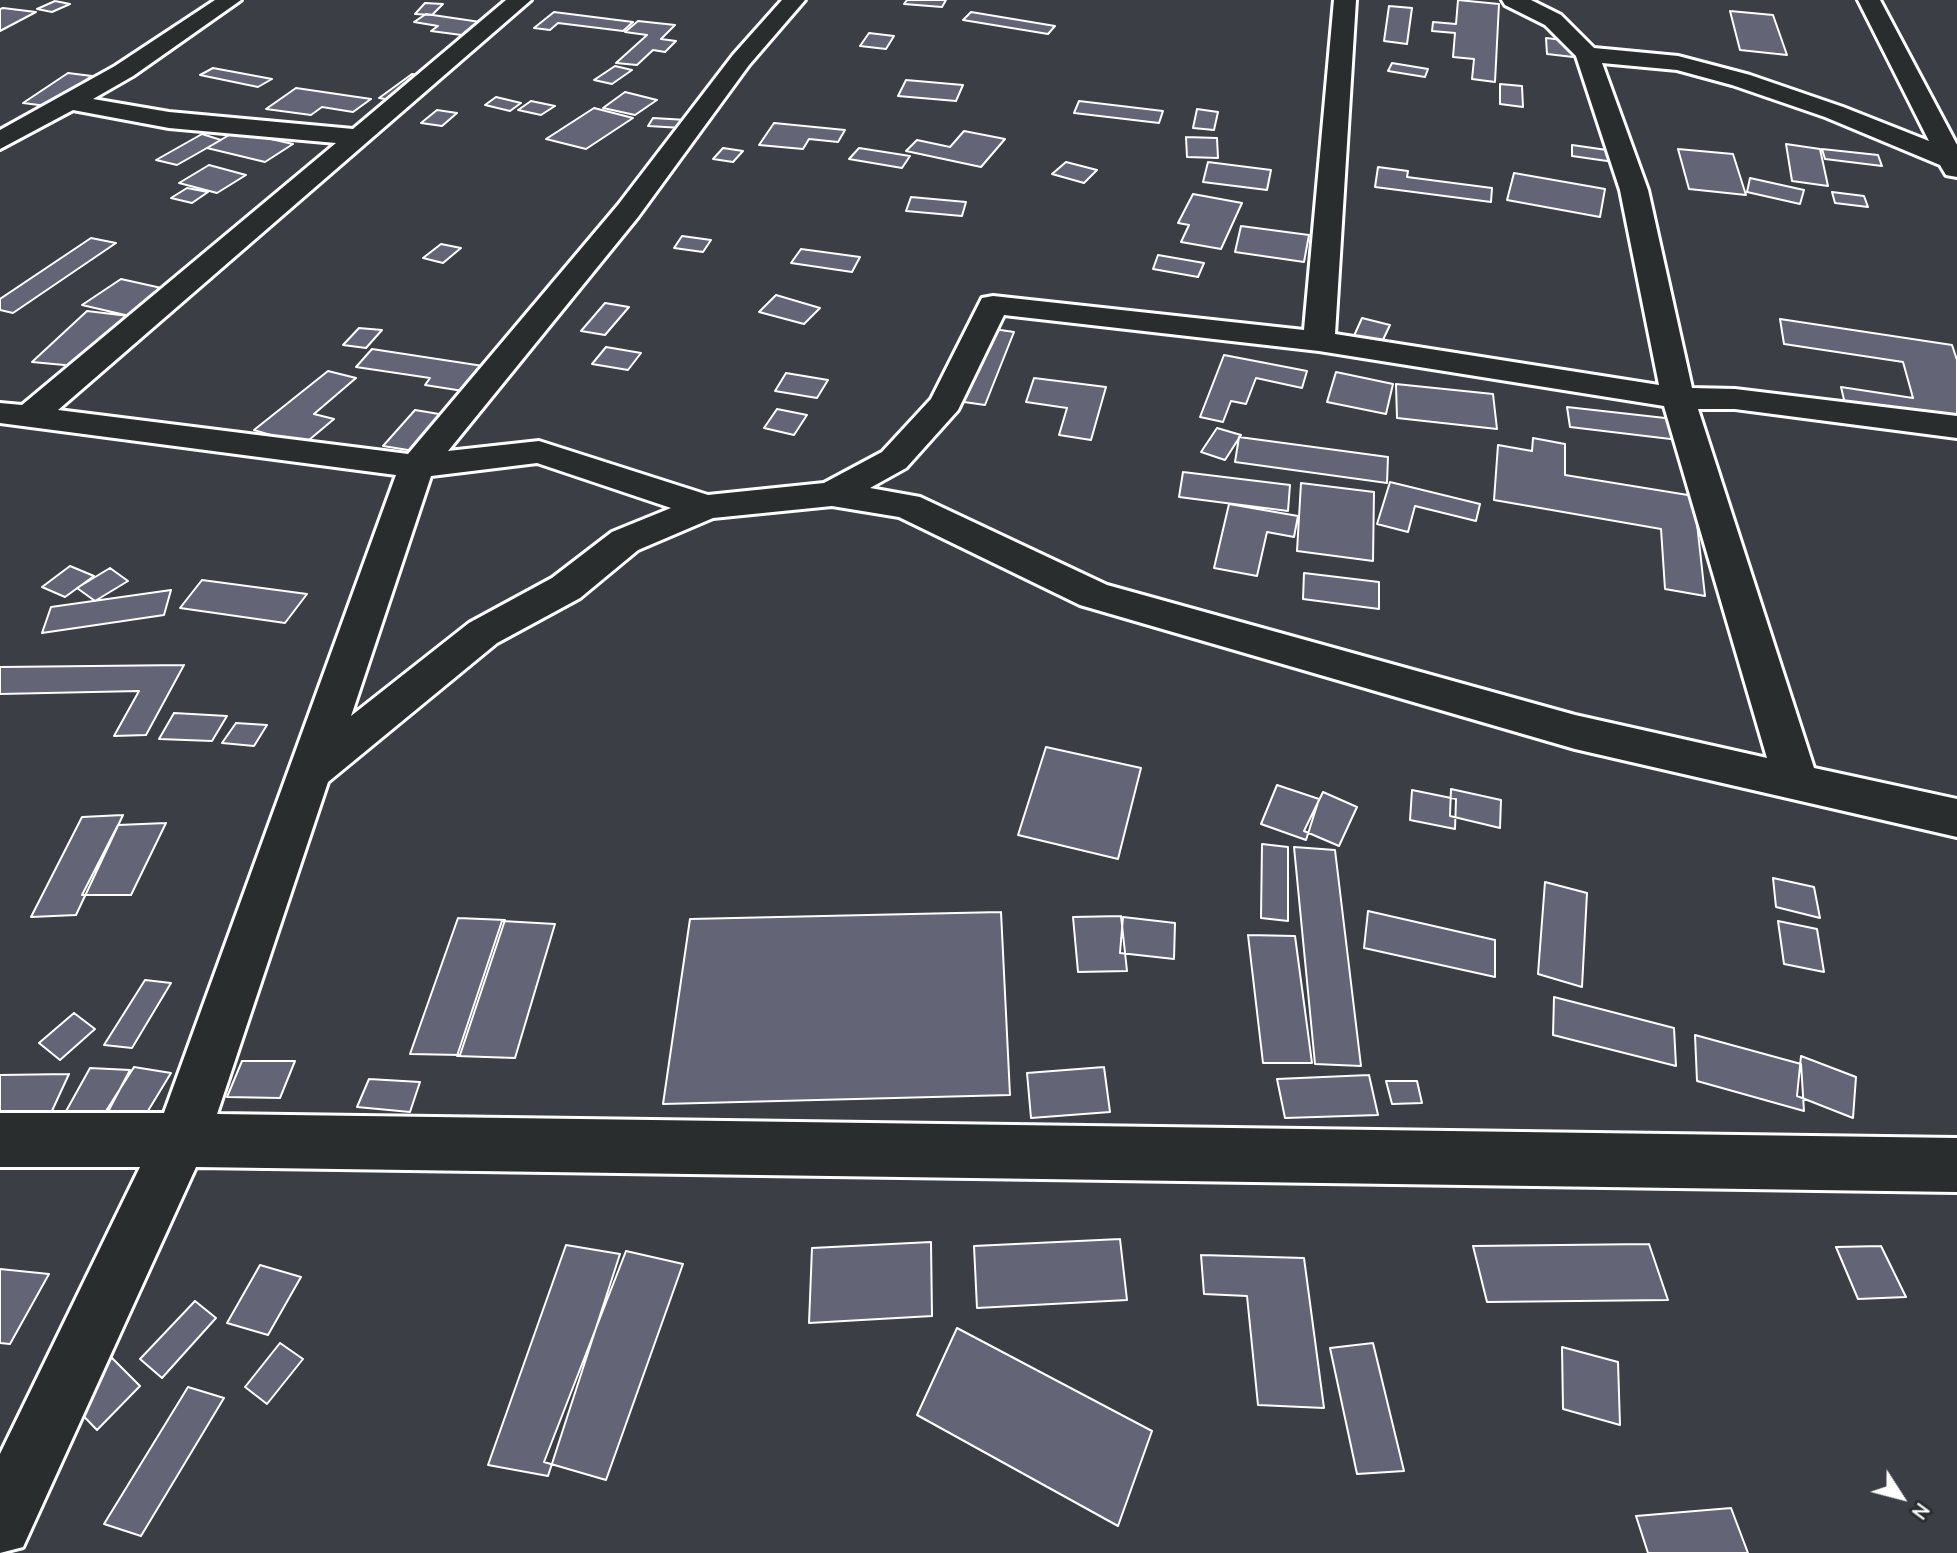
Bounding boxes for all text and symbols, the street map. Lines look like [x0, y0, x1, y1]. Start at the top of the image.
north arrow [1861, 1457, 1941, 1537]
text: N [1906, 1498, 1935, 1525]

